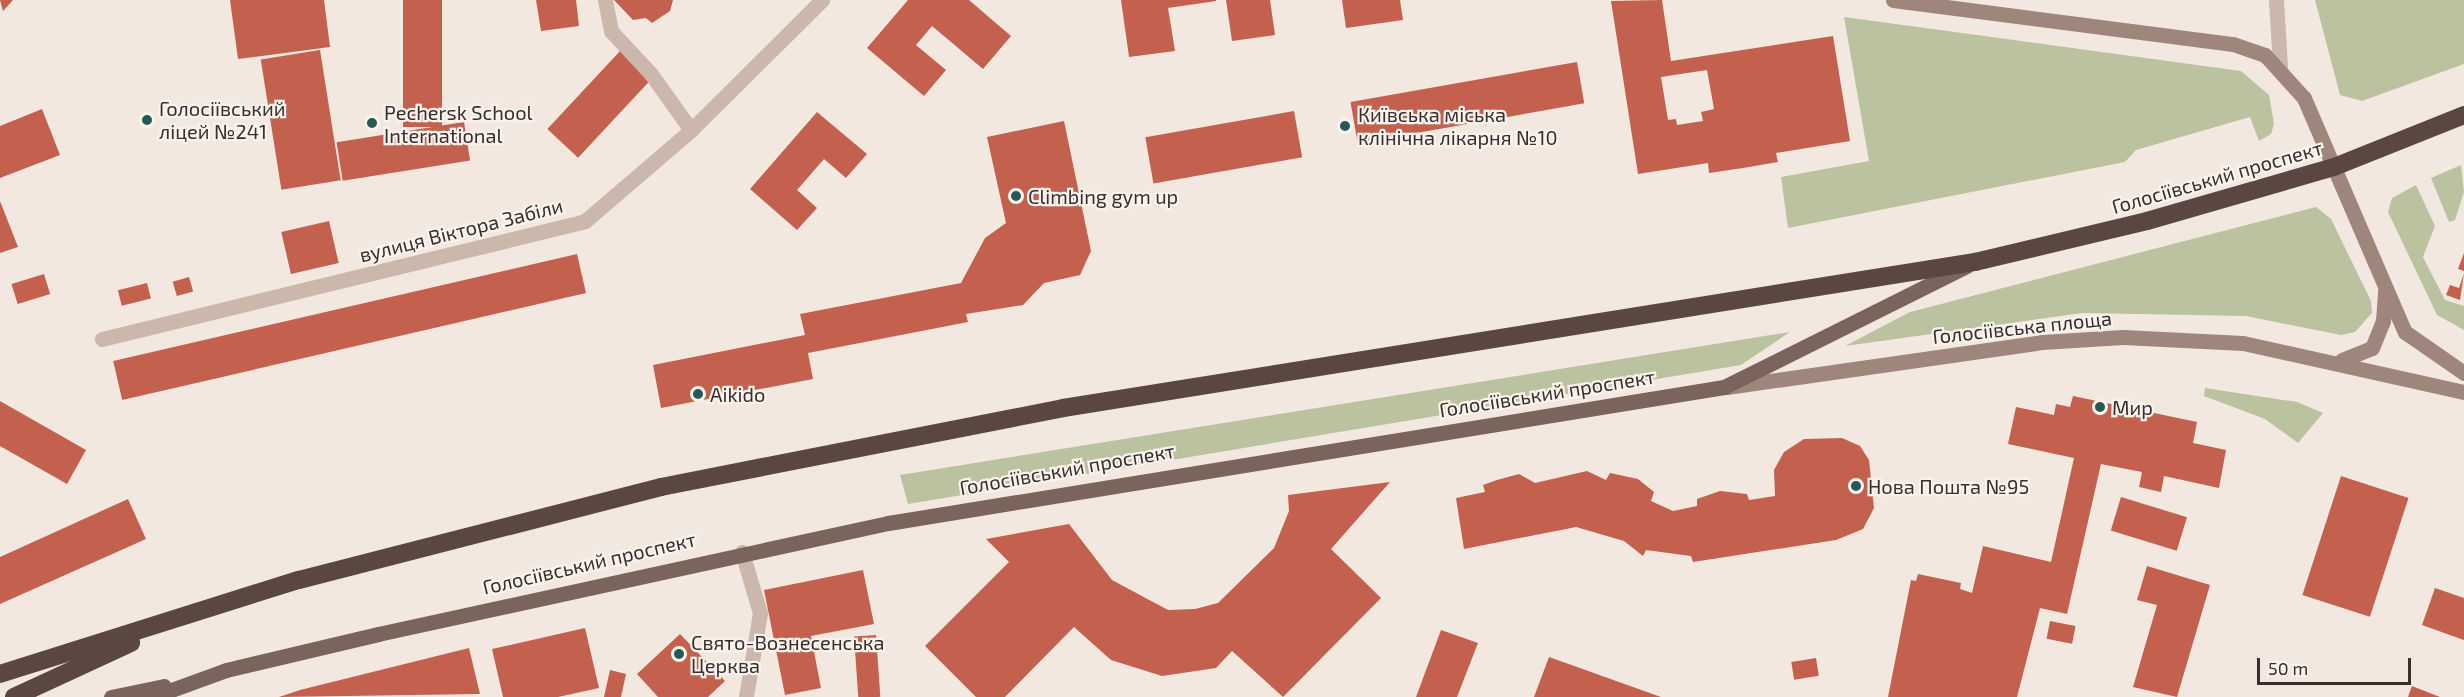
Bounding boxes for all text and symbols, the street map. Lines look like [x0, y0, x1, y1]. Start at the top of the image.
place label: Голосіївський ліцей №241 [159, 96, 285, 143]
place label: Pechersk School International [384, 100, 533, 147]
place label: Київська міська клінічна лікарня №10 [1358, 102, 1557, 149]
marker: Голосіївський ліцей №241 [140, 113, 154, 127]
marker: Pechersk School International [365, 116, 379, 130]
marker: Київська міська клінічна лікарня №10 [1336, 117, 1354, 135]
street label: Голосіївський проспект [2109, 135, 2325, 219]
place label: Climbing gym up [1028, 184, 1178, 208]
marker: Climbing gym up [1009, 189, 1023, 203]
street label: вулиця Віктора Забіли [357, 193, 565, 267]
street label: Голосіївська площа [1931, 306, 2113, 348]
street label: Голосіївський проспект [1437, 364, 1657, 422]
place label: Aikido [710, 382, 765, 406]
marker: Aikido [691, 387, 705, 401]
place label: Мир [2112, 395, 2153, 419]
marker: Мир [2093, 400, 2107, 414]
street label: Голосіївський проспект [958, 438, 1176, 500]
place label: Нова Пошта №95 [1868, 474, 2029, 498]
marker: Нова Пошта №95 [1849, 479, 1863, 493]
street label: Голосіївський проспект [480, 527, 698, 599]
place label: Свято-Вознесенська Церква [691, 630, 884, 677]
scale bar [2260, 646, 2414, 684]
marker: Свято-Вознесенська Церква [672, 647, 686, 661]
text: 50 m [2268, 657, 2308, 679]

